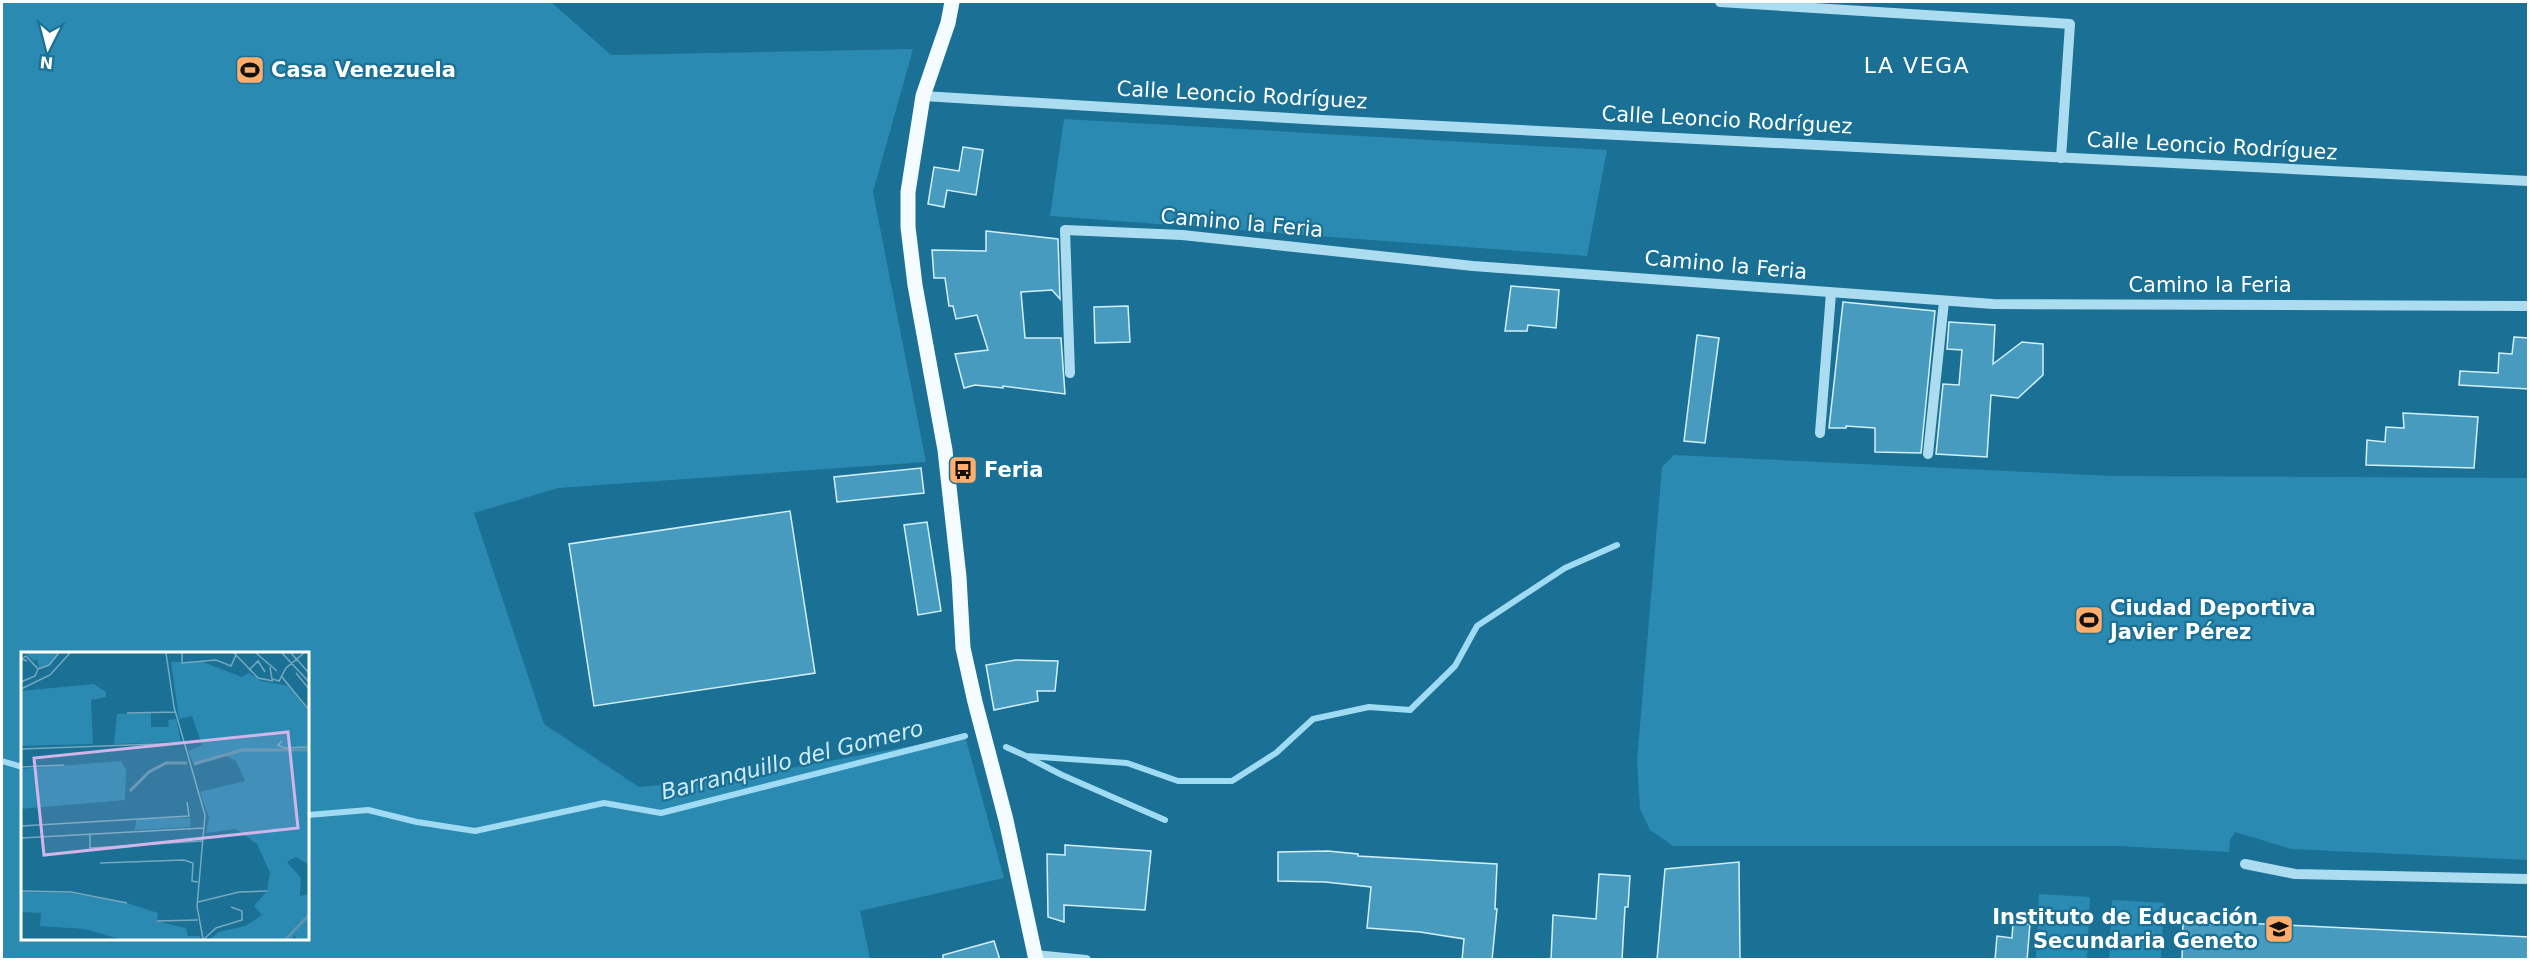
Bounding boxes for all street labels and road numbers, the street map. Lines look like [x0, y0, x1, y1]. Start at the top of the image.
street label: Calle Leoncio Rodríguez [1116, 76, 1368, 114]
street label: Calle Leoncio Rodríguez [1601, 101, 1853, 139]
street label: Calle Leoncio Rodríguez [2086, 127, 2338, 165]
street label: Camino la Feria [1160, 204, 1324, 242]
street label: Camino la Feria [1644, 246, 1808, 284]
street label: Camino la Feria [2128, 273, 2292, 297]

